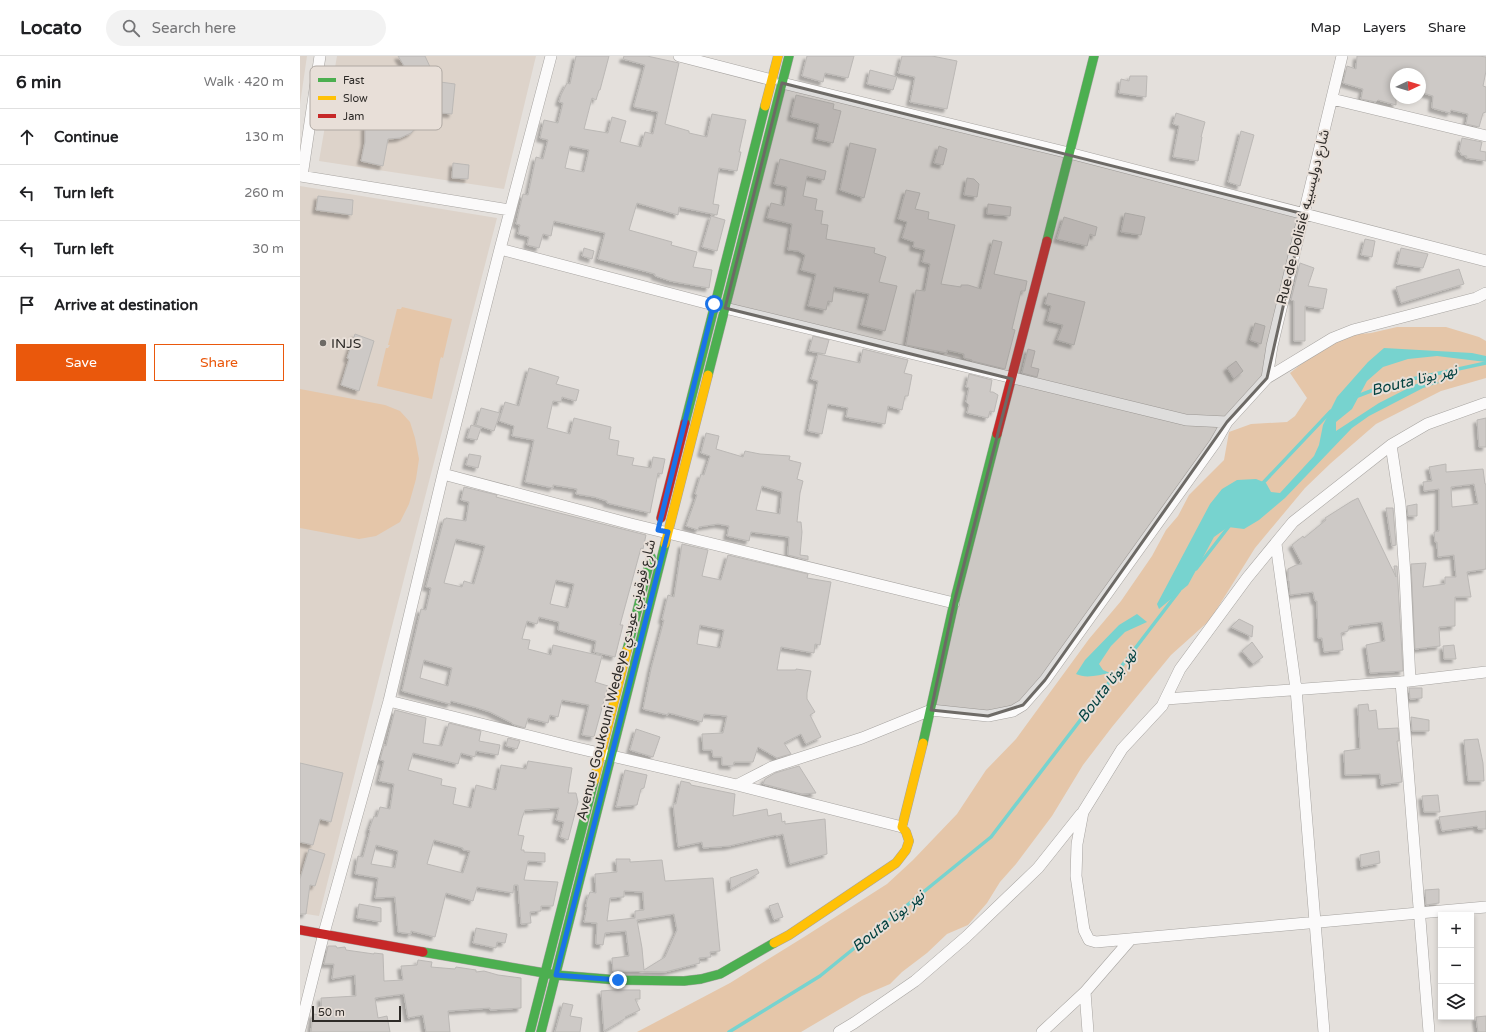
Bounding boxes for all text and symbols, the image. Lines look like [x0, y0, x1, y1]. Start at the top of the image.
search box [106, 10, 386, 46]
text: Locato [20, 17, 82, 39]
icon: search [120, 17, 142, 39]
text: Search here [152, 19, 236, 37]
text: Map [1311, 19, 1341, 36]
text: Layers [1363, 19, 1406, 36]
text: Share [1428, 19, 1466, 36]
legend [310, 66, 442, 130]
north arrow [1390, 68, 1426, 104]
text: 6 min [16, 72, 61, 93]
text: Walk · 420 m [204, 74, 284, 90]
text: Fast [343, 74, 364, 87]
text: Slow [343, 92, 368, 105]
text: Jam [343, 110, 364, 123]
icon: ahead [16, 126, 38, 148]
text: Continue [54, 128, 118, 146]
street label: Rue de Dolisié شارع دوليسييه [1273, 128, 1335, 307]
text: 130 m [244, 129, 284, 145]
icon: left [16, 182, 38, 204]
text: Turn left [54, 184, 114, 202]
text: 260 m [244, 185, 284, 201]
icon: left [16, 238, 38, 260]
text: Turn left [54, 240, 114, 258]
text: 30 m [252, 241, 284, 257]
icon: arrive [16, 294, 38, 316]
route start [705, 295, 723, 313]
text: Arrive at destination [54, 296, 198, 314]
place label: INJS [331, 335, 362, 352]
marker: INJS [318, 338, 328, 348]
button: Save [16, 344, 146, 381]
button: Share [154, 344, 284, 381]
water label: Bouta نهر بوتا [1369, 360, 1461, 399]
street label: Avenue Goukouni Wedeye شارع قوقوني عويدي [573, 538, 661, 823]
water label: Bouta نهر بوتا [1073, 643, 1142, 726]
water label: Bouta نهر بوتا [848, 885, 929, 956]
map controls [1438, 912, 1474, 1020]
button: + [1438, 912, 1474, 948]
button: − [1438, 948, 1474, 984]
route end [609, 971, 627, 989]
button: layers [1438, 984, 1474, 1020]
scale bar [312, 1004, 401, 1023]
text: 50 m [318, 1006, 345, 1019]

